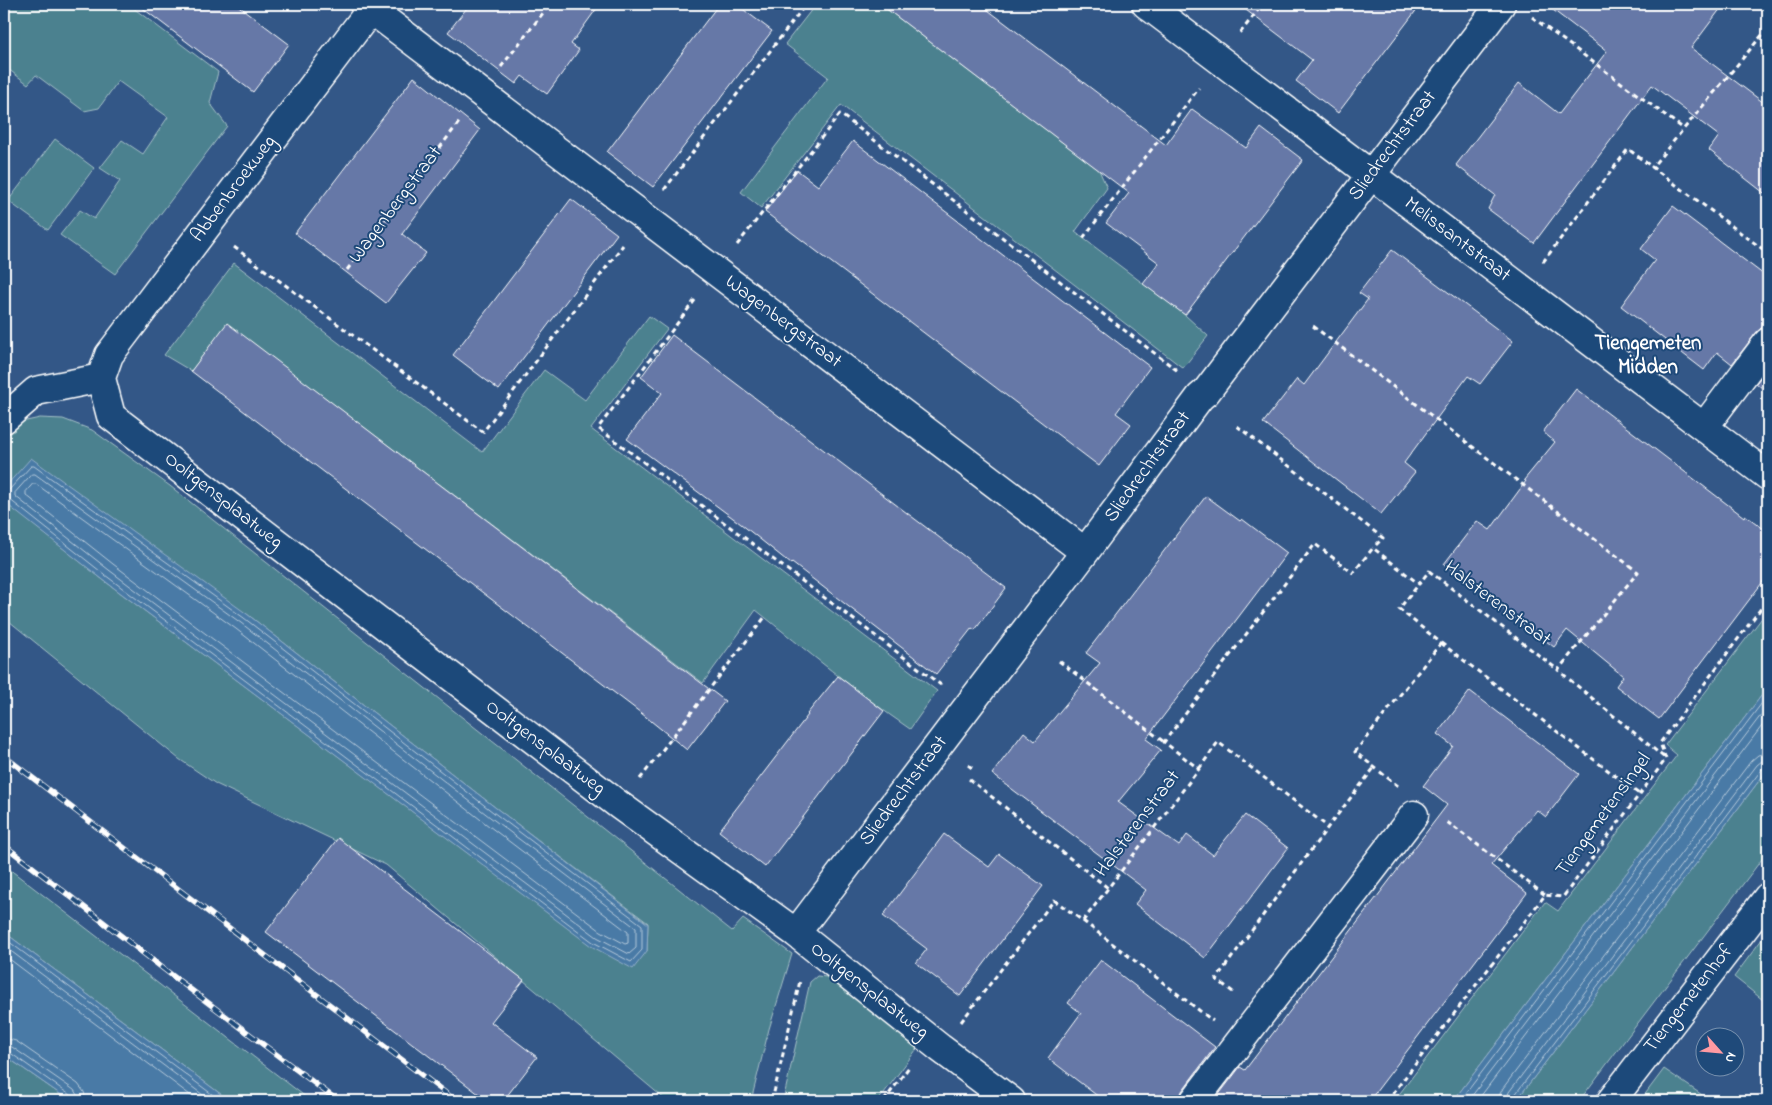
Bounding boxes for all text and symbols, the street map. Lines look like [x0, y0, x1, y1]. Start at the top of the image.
street label: Sliedrechtstraat [1342, 84, 1444, 207]
street label: Abbenbroekweg [184, 129, 285, 249]
street label: Wagenbergstraat [342, 140, 451, 270]
street label: Melissantstraat [1397, 190, 1517, 290]
street label: Wagenbergstraat [718, 268, 848, 377]
district label: Tiengemeten Midden [1595, 329, 1701, 383]
street label: Sliedrechtstraat [1098, 405, 1199, 529]
street label: Ooltgensplaatweg [157, 445, 289, 558]
street label: Halsterenstraat [1437, 554, 1557, 654]
street label: Ooltgensplaatweg [478, 693, 611, 804]
street label: Sliedrechtstraat [853, 729, 955, 852]
street label: Tiengemetensingel [1549, 747, 1660, 884]
street label: Halsterenstraat [1088, 764, 1188, 884]
street label: Ooltgensplaatweg [803, 935, 935, 1048]
street label: Tiengemetenhof [1637, 938, 1742, 1060]
north arrow [1694, 1028, 1744, 1078]
text: N [1719, 1048, 1742, 1066]

